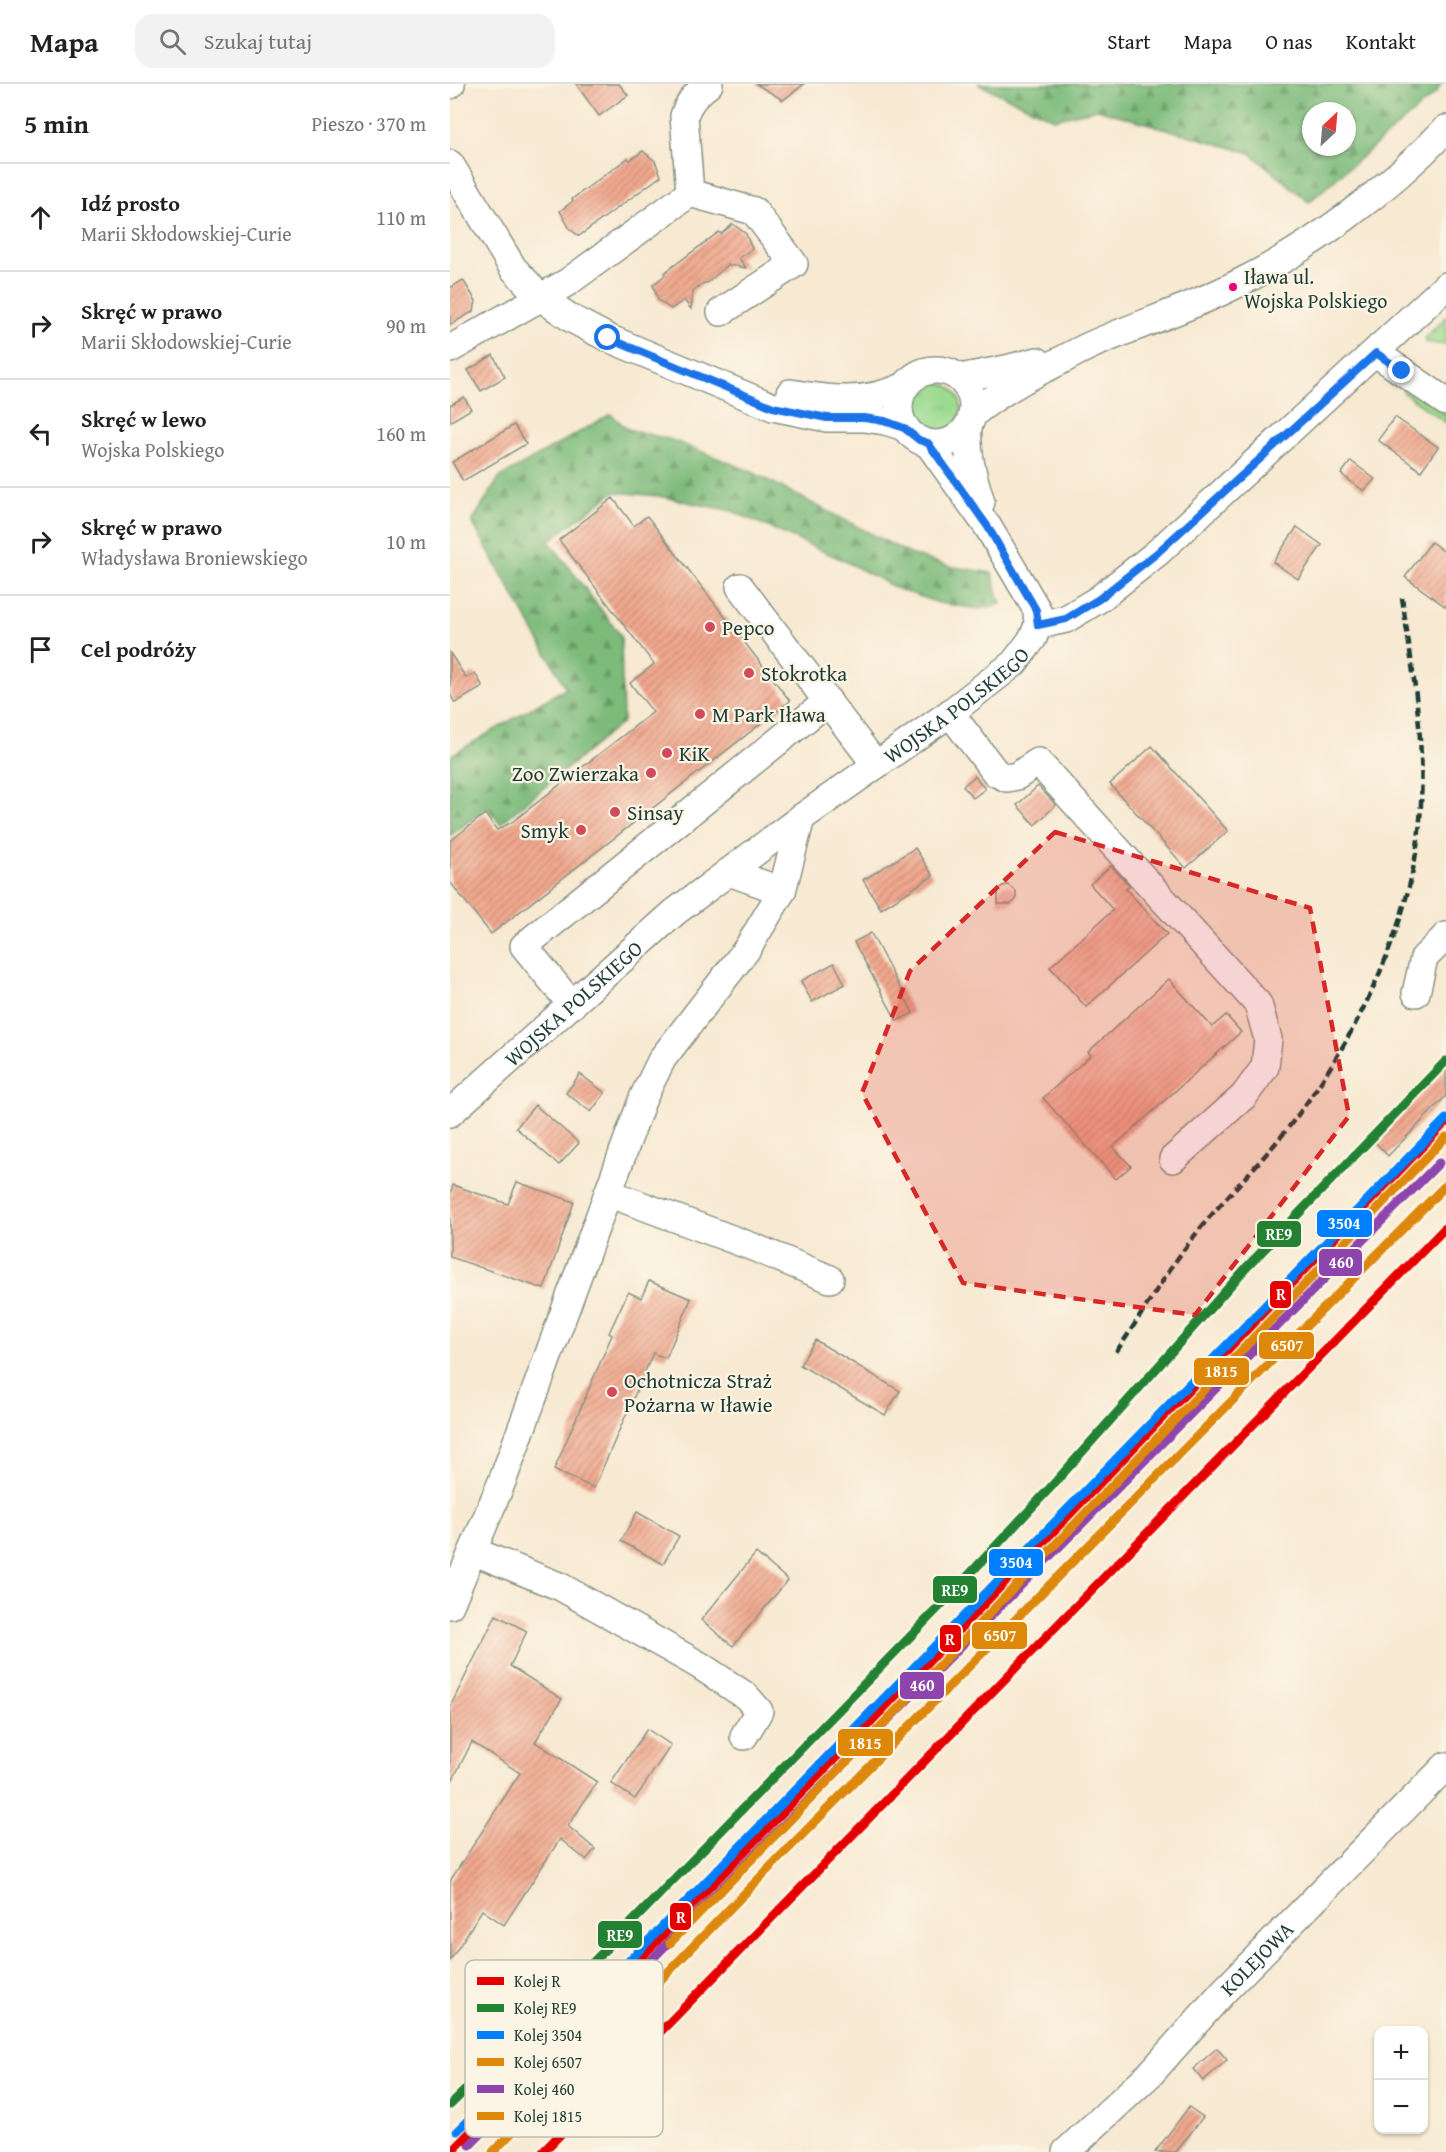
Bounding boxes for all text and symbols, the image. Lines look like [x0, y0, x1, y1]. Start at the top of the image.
search box [135, 14, 555, 68]
text: Mapa [30, 21, 99, 62]
icon: search [156, 25, 189, 58]
text: Szukaj tutaj [204, 25, 312, 57]
text: Start [1107, 26, 1151, 57]
text: Mapa [1184, 26, 1232, 57]
text: O nas [1265, 26, 1313, 57]
text: Kontakt [1346, 26, 1416, 57]
north arrow [1302, 102, 1356, 156]
text: 5 min [24, 104, 89, 143]
text: Pieszo · 370 m [312, 109, 426, 138]
text: Idź prosto [81, 187, 180, 219]
icon: ahead [24, 201, 57, 234]
text: 110 m [376, 203, 426, 232]
text: Marii Skłodowskiej-Curie [81, 219, 292, 248]
place label: Iława ul. Wojska Polskiego [1244, 262, 1388, 315]
marker: Iława ul. Wojska Polskiego [1227, 281, 1239, 293]
text: Skręć w prawo [81, 295, 222, 327]
icon: right [24, 309, 57, 342]
text: 90 m [386, 311, 426, 340]
route start [594, 324, 620, 350]
text: Marii Skłodowskiej-Curie [81, 327, 292, 356]
route end [1388, 357, 1414, 383]
text: Skręć w lewo [81, 403, 207, 435]
icon: left [24, 417, 57, 450]
text: 160 m [376, 419, 426, 448]
text: Wojska Polskiego [81, 435, 225, 464]
text: Skręć w prawo [81, 511, 222, 543]
icon: right [24, 525, 57, 558]
text: 10 m [386, 527, 426, 556]
text: Władysława Broniewskiego [81, 543, 308, 572]
place label: Pepco [722, 612, 775, 643]
marker: Pepco [703, 620, 717, 634]
icon: arrive [24, 633, 57, 666]
text: Cel podróży [81, 633, 196, 665]
street label: WOJSKA POLSKIEGO [877, 640, 1036, 771]
place label: Stokrotka [761, 658, 847, 689]
marker: Stokrotka [742, 666, 756, 680]
place label: M Park Iława [712, 699, 826, 730]
marker: M Park Iława [693, 707, 707, 721]
place label: KiK [679, 738, 710, 769]
marker: KiK [660, 746, 674, 760]
place label: Zoo Zwierzaka [512, 758, 639, 789]
marker: Zoo Zwierzaka [644, 766, 658, 780]
place label: Sinsay [627, 797, 684, 828]
marker: Sinsay [608, 805, 622, 819]
place label: Smyk [520, 815, 569, 846]
marker: Smyk [574, 823, 588, 837]
street label: WOJSKA POLSKIEGO [497, 933, 649, 1073]
line badge: 3504 [1316, 1209, 1373, 1238]
text: 3504 [1327, 1211, 1361, 1235]
line badge: RE9 [1256, 1220, 1302, 1248]
text: RE9 [1266, 1222, 1292, 1246]
line badge: 460 [1318, 1248, 1363, 1277]
text: 460 [1329, 1250, 1353, 1274]
line badge: R [1269, 1280, 1292, 1309]
text: R [1276, 1282, 1286, 1306]
line badge: 6507 [1258, 1331, 1315, 1360]
text: 6507 [1270, 1333, 1304, 1357]
line badge: 1815 [1193, 1357, 1250, 1386]
text: 1815 [1204, 1359, 1238, 1383]
place label: Ochotnicza Straż Pożarna w Iławie [624, 1365, 773, 1420]
marker: Ochotnicza Straż Pożarna w Iławie [605, 1385, 619, 1399]
line badge: 3504 [988, 1548, 1044, 1577]
text: 3504 [999, 1550, 1033, 1574]
line badge: RE9 [932, 1575, 978, 1604]
text: RE9 [942, 1578, 968, 1602]
line badge: 6507 [971, 1621, 1028, 1650]
text: 6507 [983, 1623, 1017, 1647]
line badge: R [939, 1624, 962, 1653]
text: R [945, 1627, 955, 1651]
line badge: 460 [899, 1671, 945, 1700]
text: 460 [910, 1673, 934, 1697]
line badge: 1815 [837, 1728, 894, 1757]
text: 1815 [848, 1731, 882, 1755]
line badge: R [669, 1902, 692, 1931]
text: R [676, 1905, 686, 1929]
street label: KOLEJOWA [1212, 1914, 1301, 2002]
line badge: RE9 [597, 1920, 643, 1949]
text: RE9 [607, 1923, 633, 1947]
legend [465, 1960, 663, 2137]
text: Kolej R [514, 1969, 561, 1993]
text: Kolej RE9 [514, 1996, 577, 2020]
text: Kolej 3504 [514, 2023, 583, 2047]
map controls [1374, 2026, 1428, 2134]
button: + [1374, 2026, 1428, 2080]
text: Kolej 6507 [514, 2050, 583, 2074]
text: Kolej 460 [514, 2077, 575, 2101]
button: − [1374, 2080, 1428, 2134]
text: Kolej 1815 [514, 2104, 582, 2128]

